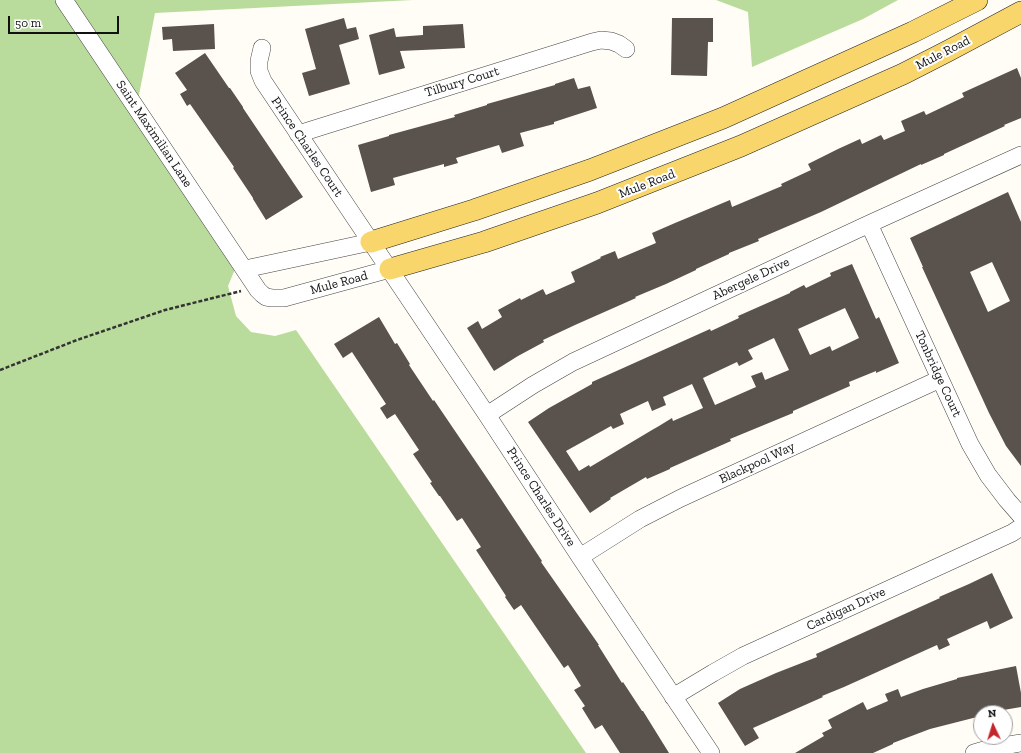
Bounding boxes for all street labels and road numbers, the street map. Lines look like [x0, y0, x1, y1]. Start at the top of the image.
street label: Mule Road [913, 33, 973, 73]
street label: Tilbury Court [423, 63, 501, 101]
street label: Saint Maximilian Lane [112, 78, 196, 190]
street label: Prince Charles Court [268, 94, 346, 200]
street label: Mule Road [617, 166, 677, 202]
street label: Abergele Drive [710, 254, 792, 304]
street label: Mule Road [309, 268, 369, 298]
street label: Tonbridge Court [911, 328, 965, 420]
street label: Blackpool Way [717, 439, 797, 487]
street label: Prince Charles Drive [503, 444, 579, 550]
street label: Cardigan Drive [804, 584, 888, 634]

